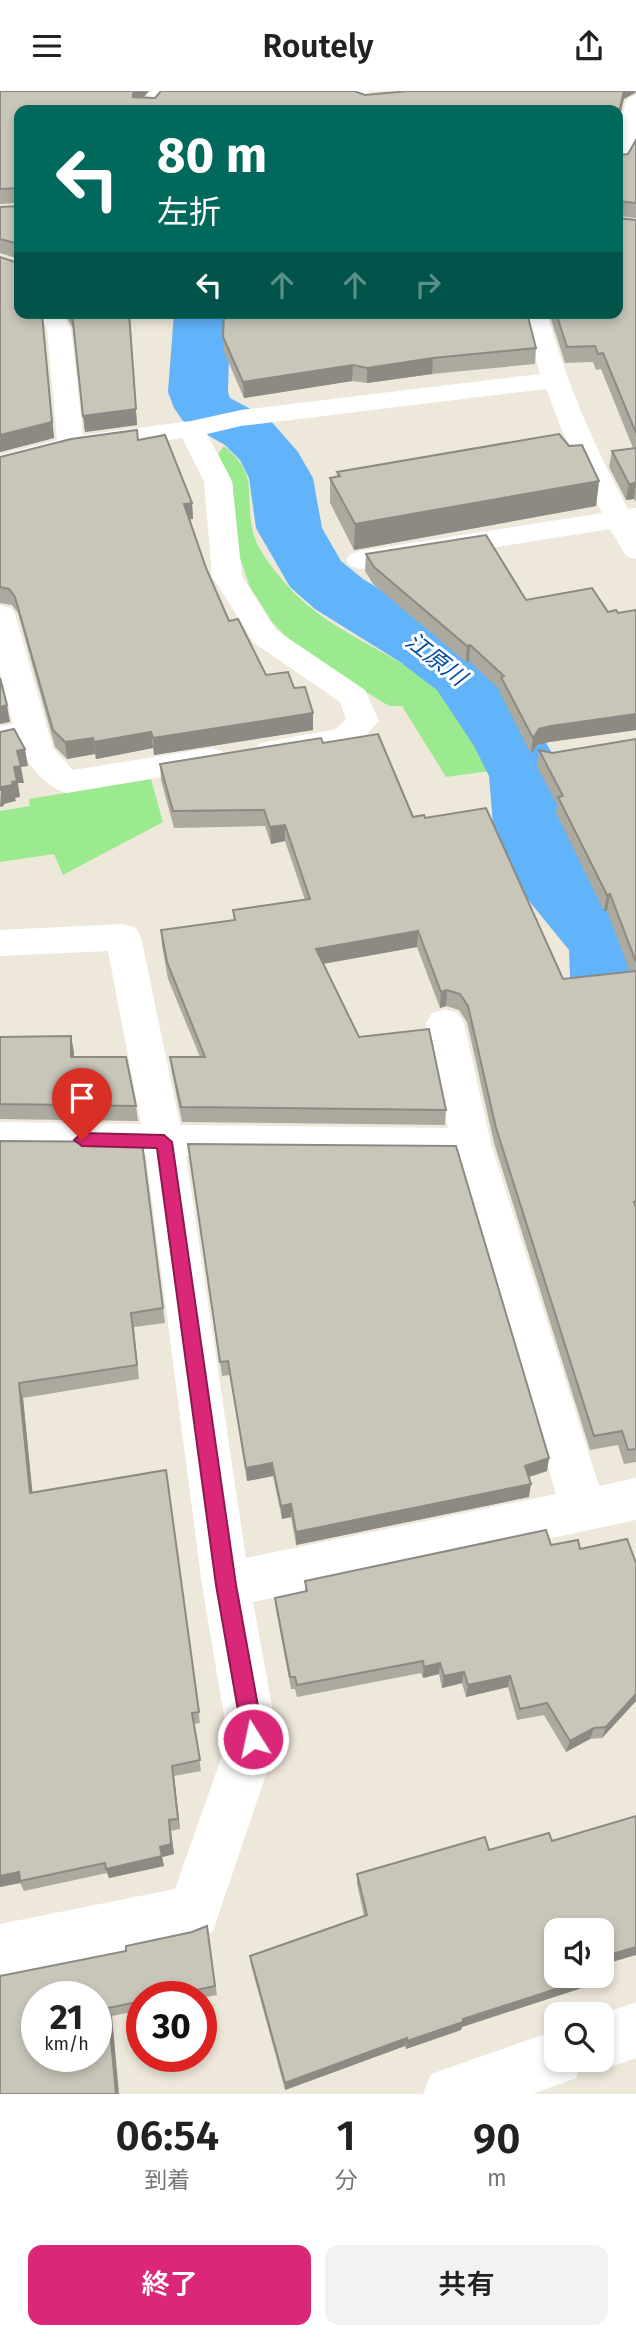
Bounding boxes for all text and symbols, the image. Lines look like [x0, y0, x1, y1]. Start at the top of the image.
icon: menu [28, 27, 66, 65]
text: Routely [262, 27, 374, 65]
icon: share [570, 27, 608, 65]
text: 80 m [157, 126, 267, 185]
icon: left [42, 133, 133, 224]
text: 左折 [157, 193, 221, 231]
icon: left [190, 266, 228, 304]
icon: ahead [263, 266, 301, 304]
icon: ahead [336, 266, 374, 304]
icon: right [409, 266, 447, 304]
water label: 江原川 [400, 627, 474, 693]
pin [52, 1068, 112, 1140]
icon: arrive [63, 1079, 101, 1117]
position arrow [216, 1702, 290, 1776]
map controls [544, 1918, 614, 2072]
button: sound [544, 1918, 614, 1988]
speed limit sign: 30 [126, 1981, 217, 2072]
text: 21 [50, 1996, 83, 2038]
button: search [544, 2002, 614, 2072]
text: km/h [44, 2033, 89, 2055]
text: 06:54 [115, 2111, 219, 2161]
text: 1 [336, 2111, 356, 2161]
text: 90 [473, 2114, 521, 2164]
text: m [487, 2164, 507, 2192]
text: 到着 [144, 2166, 190, 2194]
text: 分 [335, 2166, 358, 2194]
button: 終了 [28, 2245, 311, 2325]
button: 共有 [325, 2245, 608, 2325]

